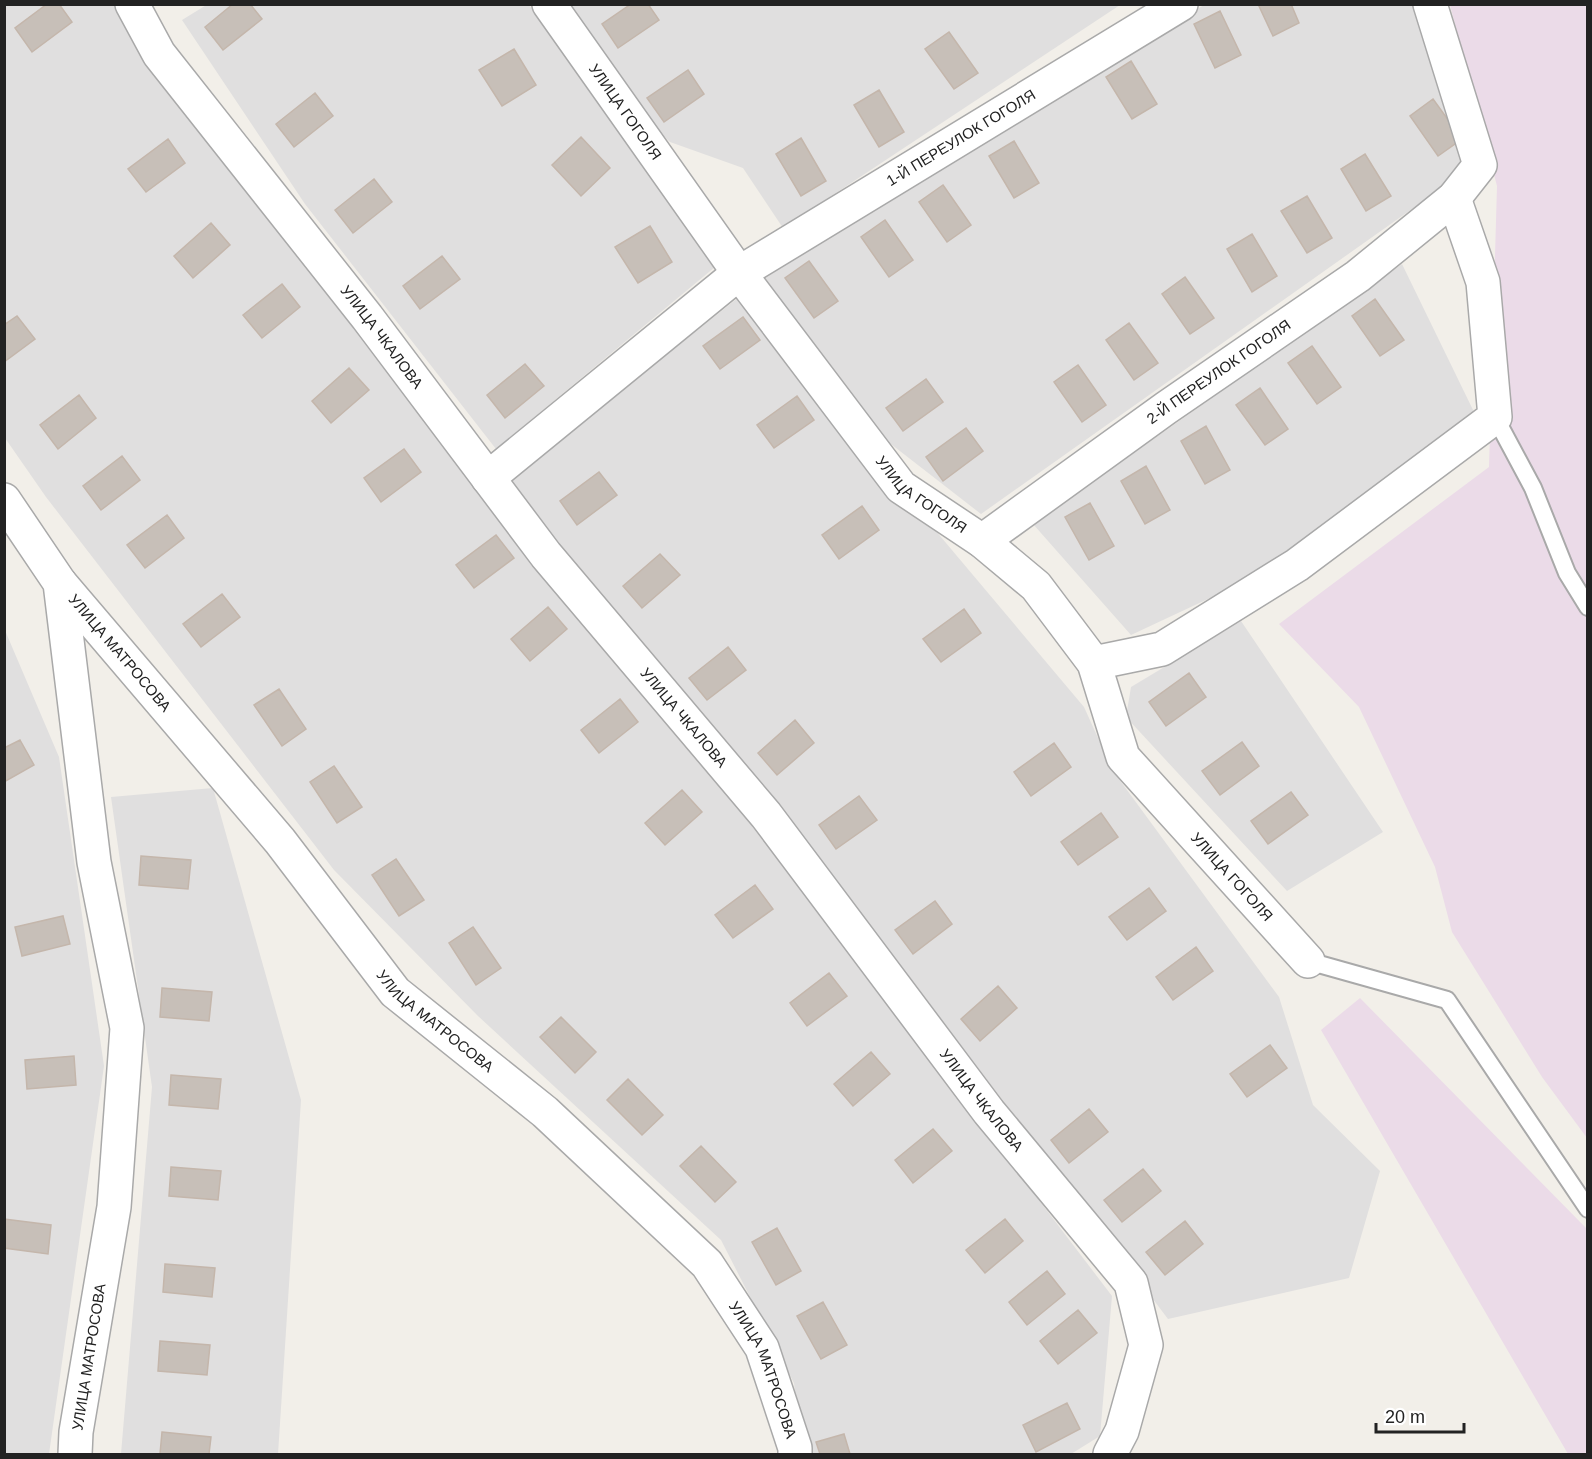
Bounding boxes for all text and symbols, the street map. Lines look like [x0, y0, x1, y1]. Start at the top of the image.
street label: УЛИЦА ГОГОЛЯ [586, 60, 665, 163]
street label: 1-Й ПЕРЕУЛОК ГОГОЛЯ [883, 86, 1038, 189]
street label: УЛИЦА ЧКАЛОВА [337, 282, 427, 392]
street label: 2-Й ПЕРЕУЛОК ГОГОЛЯ [1143, 316, 1294, 427]
street label: УЛИЦА ГОГОЛЯ [873, 453, 970, 536]
street label: УЛИЦА МАТРОСОВА [65, 591, 175, 715]
street label: УЛИЦА ЧКАЛОВА [637, 664, 731, 771]
street label: УЛИЦА ГОГОЛЯ [1188, 829, 1276, 924]
street label: УЛИЦА МАТРОСОВА [373, 967, 497, 1075]
street label: УЛИЦА ЧКАЛОВА [937, 1045, 1027, 1155]
street label: УЛИЦА МАТРОСОВА [68, 1282, 109, 1432]
street label: УЛИЦА МАТРОСОВА [726, 1298, 800, 1440]
scale bar [1376, 1396, 1464, 1434]
text: 20 m [1385, 1407, 1425, 1427]

